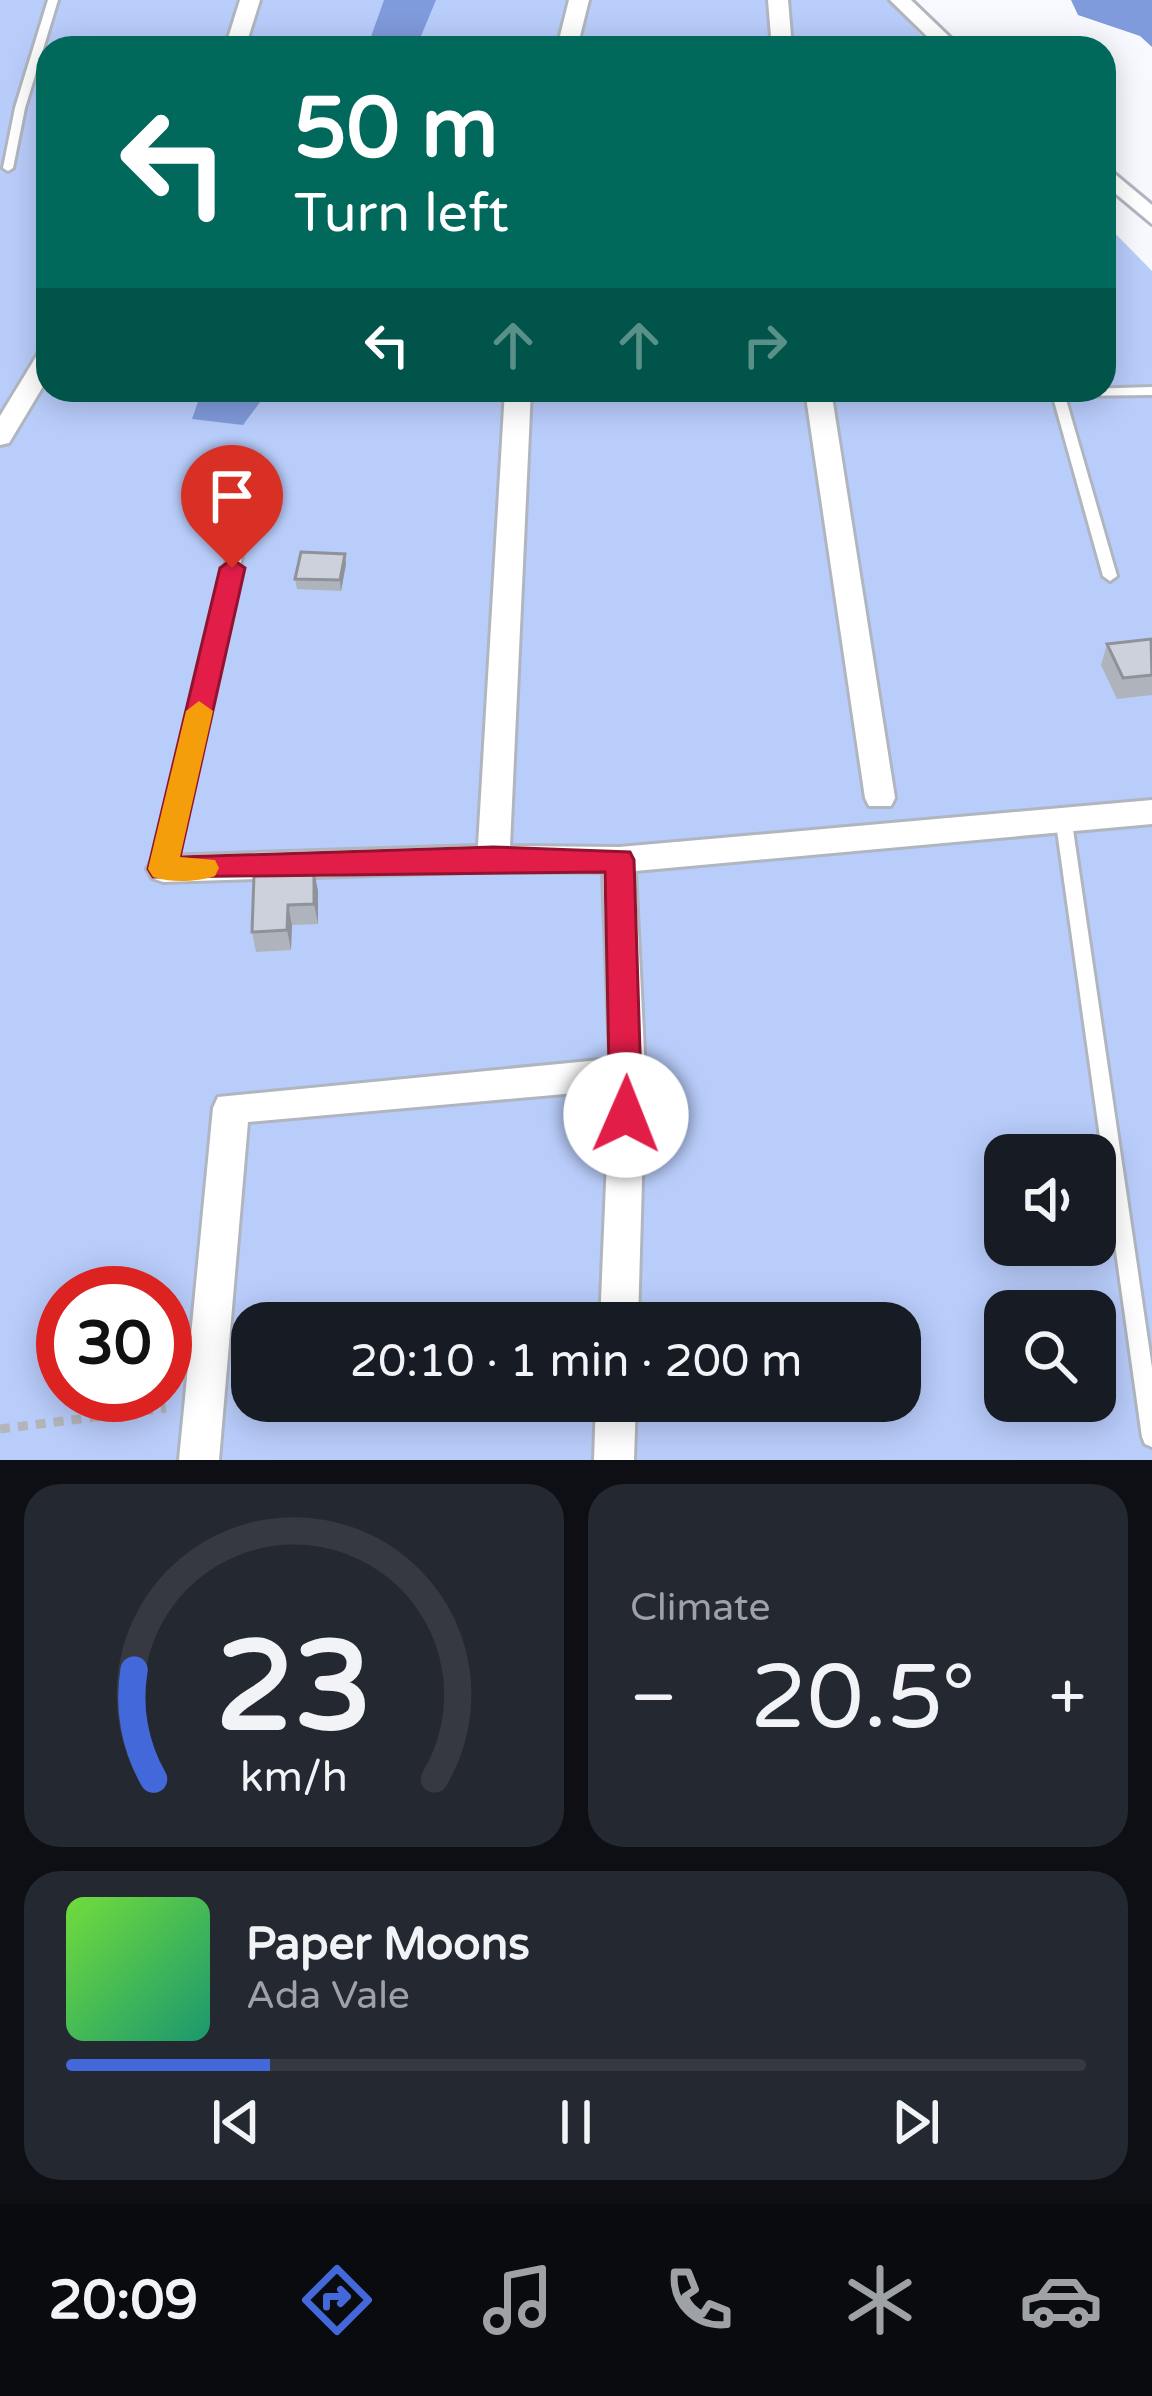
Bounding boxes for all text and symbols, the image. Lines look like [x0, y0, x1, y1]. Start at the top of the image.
text: 50 m [294, 79, 498, 180]
icon: left [96, 84, 252, 240]
text: Turn left [294, 181, 509, 246]
icon: left [354, 312, 420, 378]
icon: ahead [480, 312, 546, 378]
icon: ahead [606, 312, 672, 378]
icon: right [732, 312, 798, 378]
pin [181, 445, 283, 568]
icon: arrive [199, 463, 265, 529]
position arrow [563, 1052, 689, 1178]
map controls [984, 1134, 1116, 1422]
button: sound [984, 1134, 1116, 1266]
speed limit sign: 30 [36, 1266, 192, 1422]
button: search [984, 1290, 1116, 1422]
text: 20:10 · 1 min · 200 m [350, 1335, 802, 1389]
text: Climate [630, 1584, 770, 1631]
text: 23 [216, 1613, 372, 1764]
text: 20.5° [750, 1644, 976, 1753]
text: − [630, 1658, 677, 1738]
text: + [1049, 1658, 1086, 1738]
text: km/h [240, 1751, 348, 1802]
text: Paper Moons [246, 1918, 530, 1972]
text: Ada Vale [246, 1972, 410, 2019]
icon: previous [203, 2089, 269, 2155]
icon: pause [543, 2089, 609, 2155]
icon: next [883, 2089, 949, 2155]
icon: directions [295, 2258, 379, 2342]
icon: music [476, 2258, 560, 2342]
icon: phone [657, 2258, 741, 2342]
icon: climate [838, 2258, 922, 2342]
icon: car [1019, 2258, 1103, 2342]
text: 20:09 [49, 2268, 198, 2333]

